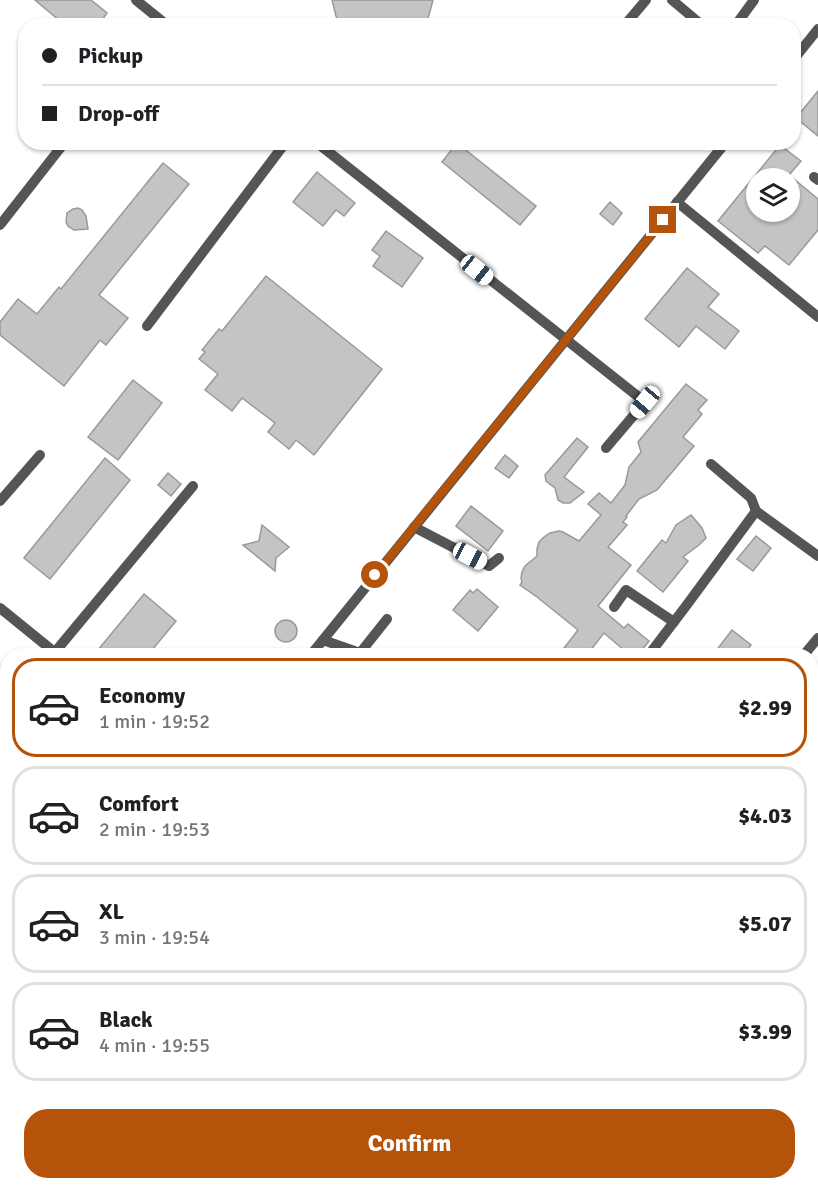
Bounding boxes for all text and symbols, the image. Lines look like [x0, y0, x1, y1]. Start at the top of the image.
text: Pickup [78, 42, 143, 69]
text: Drop-off [78, 100, 159, 127]
map controls [746, 168, 800, 222]
button: layers [746, 168, 800, 222]
route end [649, 206, 676, 233]
car [457, 252, 497, 288]
car [627, 382, 663, 422]
car [450, 540, 490, 572]
route start [361, 561, 388, 588]
icon: car [27, 681, 81, 735]
text: Economy [99, 682, 185, 709]
text: $2.99 [738, 694, 792, 721]
text: 1 min · 19:52 [99, 709, 210, 734]
icon: car [27, 789, 81, 843]
text: Comfort [99, 790, 179, 817]
text: $4.03 [738, 802, 792, 829]
text: 2 min · 19:53 [99, 817, 210, 842]
icon: car [27, 897, 81, 951]
text: XL [99, 898, 124, 925]
text: $5.07 [738, 910, 792, 937]
text: 3 min · 19:54 [99, 925, 210, 950]
icon: car [27, 1005, 81, 1059]
text: Black [99, 1006, 153, 1033]
text: $3.99 [738, 1018, 792, 1045]
text: 4 min · 19:55 [99, 1033, 210, 1058]
button: Confirm [24, 1109, 795, 1178]

